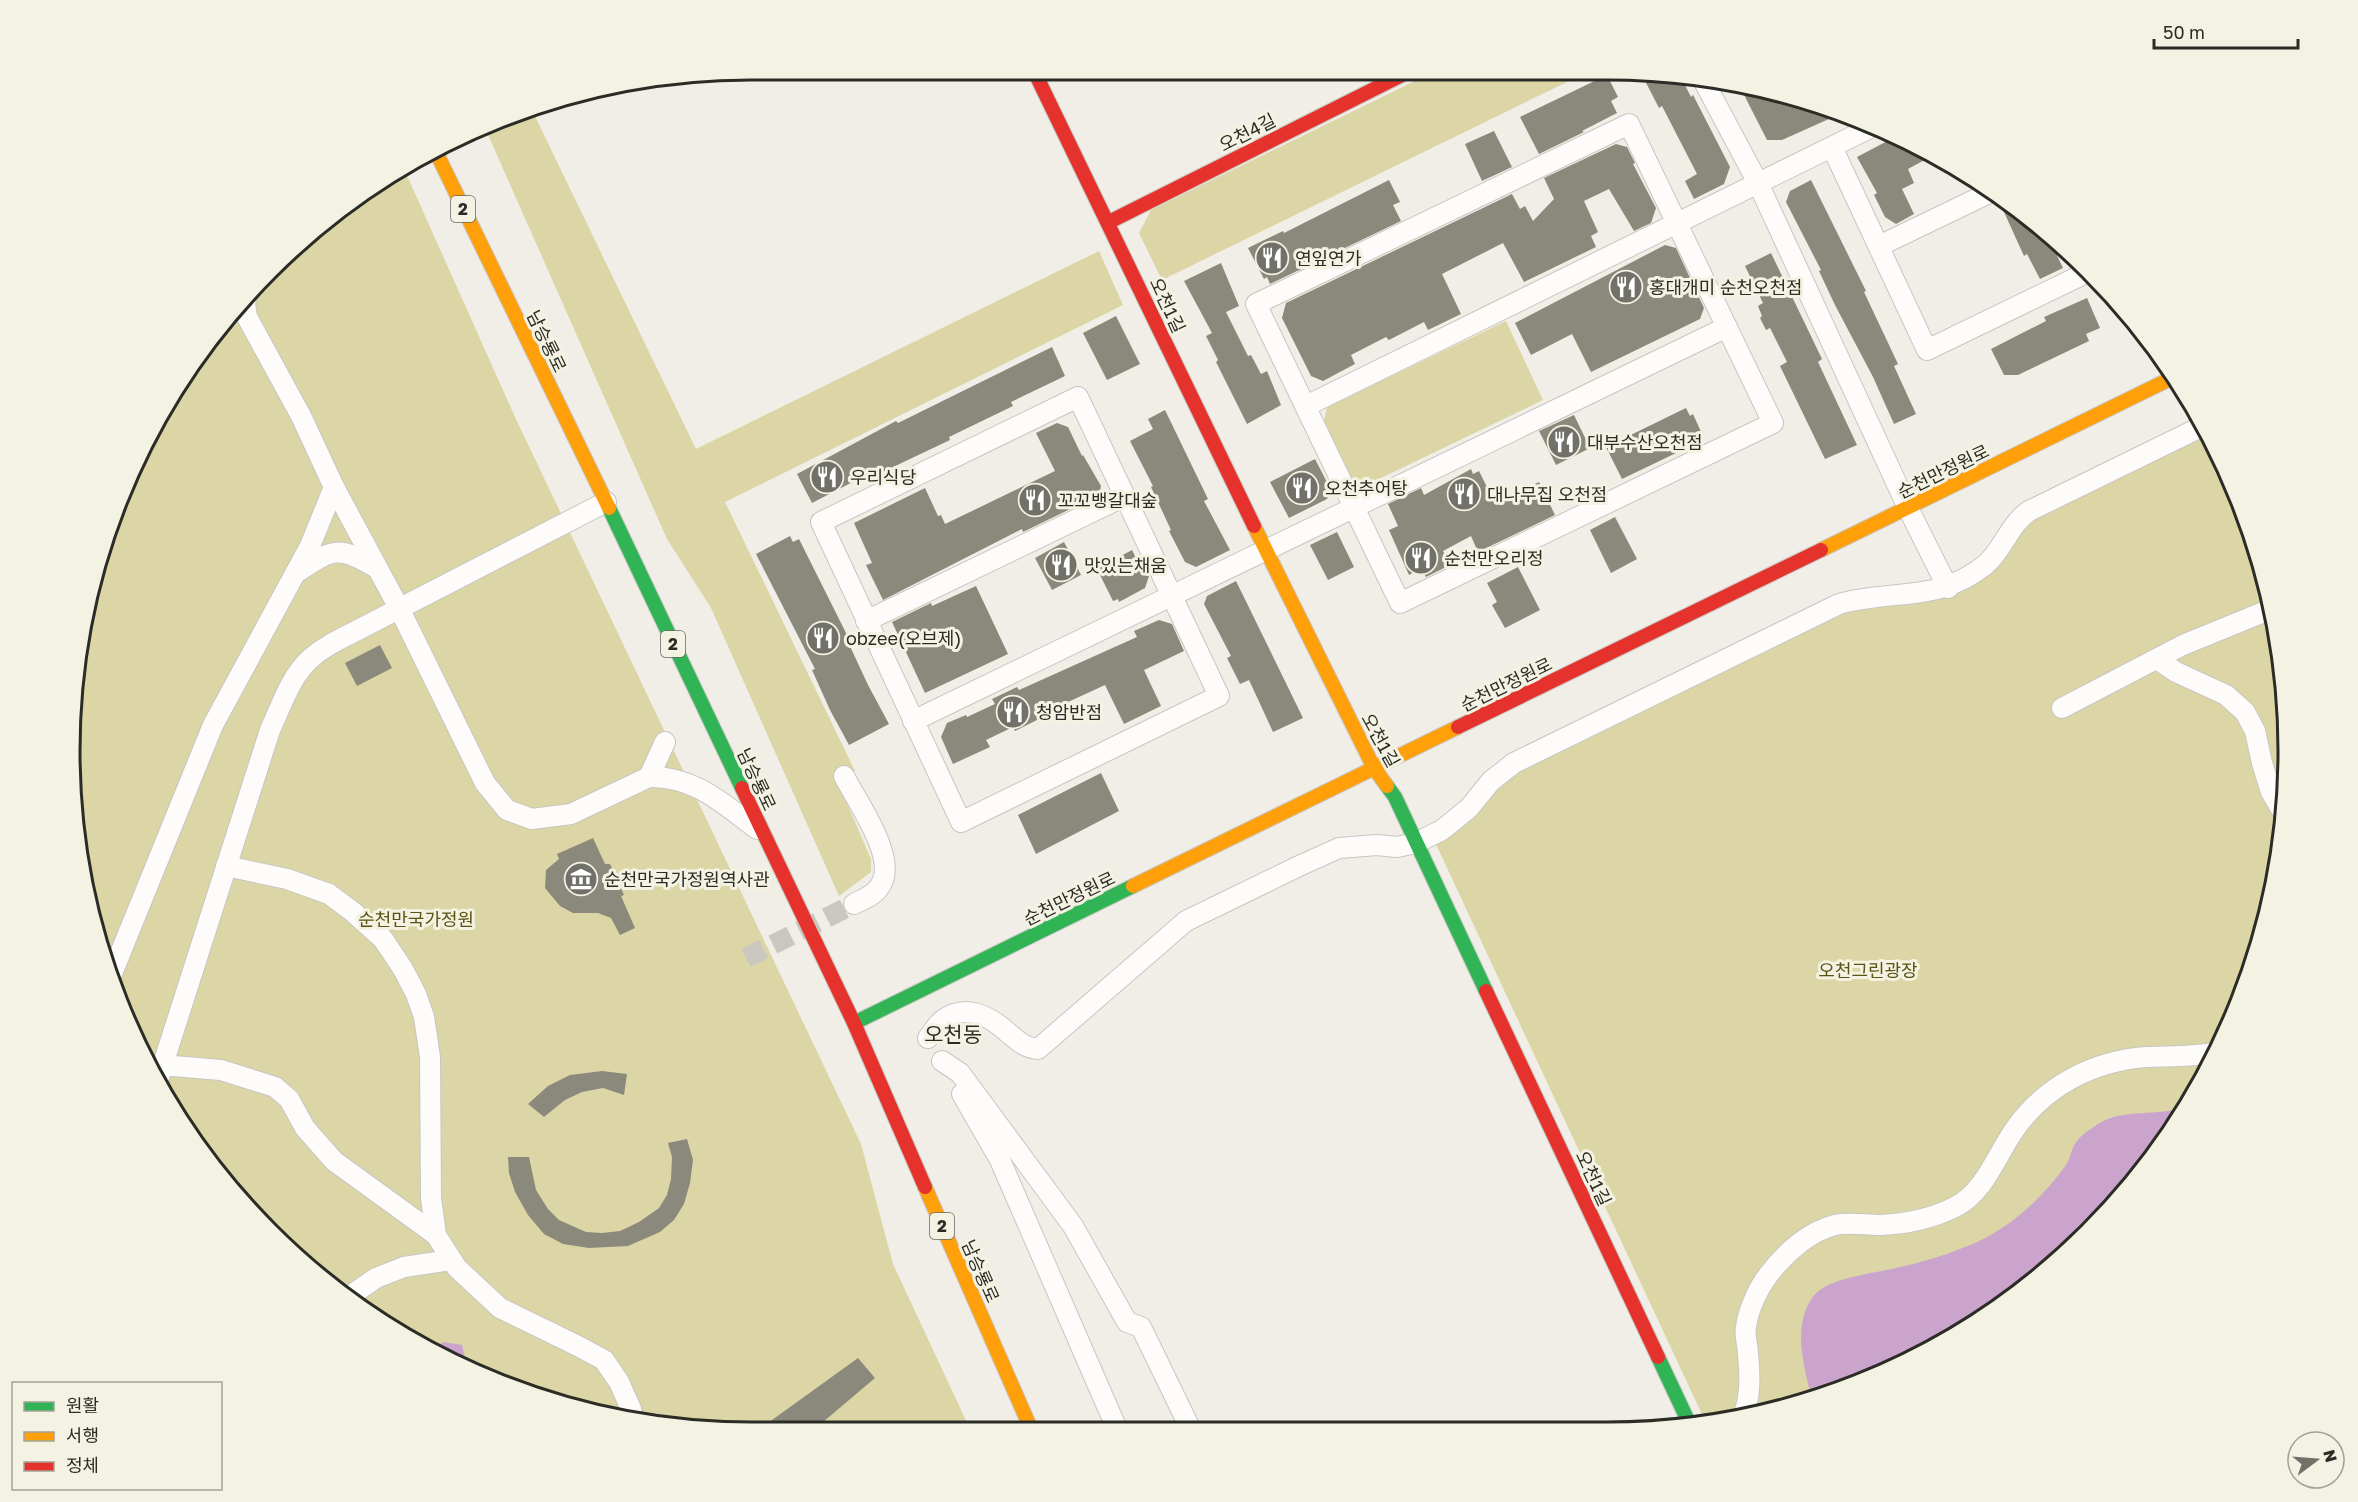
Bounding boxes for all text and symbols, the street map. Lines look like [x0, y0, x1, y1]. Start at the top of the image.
scale bar [2154, 12, 2298, 50]
text: 50 m [2163, 21, 2205, 43]
street label: 오천4길 [1215, 108, 1279, 156]
road number: 2 [451, 196, 475, 222]
restaurant icon: 연잎연가 [1254, 240, 1290, 276]
place label: 연잎연가 [1295, 247, 1362, 269]
restaurant icon: 홍대개미 순천오천점 [1608, 269, 1644, 305]
street label: 오천1길 [1146, 274, 1190, 336]
place label: 홍대개미 순천오천점 [1649, 276, 1803, 298]
street label: 남승룡로 [523, 306, 571, 376]
restaurant icon: 대부수산오천점 [1546, 424, 1582, 460]
place label: 대부수산오천점 [1587, 431, 1703, 453]
street label: 순천만정원로 [1894, 439, 1992, 503]
restaurant icon: 우리식당 [809, 459, 845, 495]
place label: 우리식당 [850, 466, 916, 488]
restaurant icon: 오천추어탕 [1284, 470, 1320, 506]
restaurant icon: 대나무집 오천점 [1446, 476, 1482, 512]
place label: 오천추어탕 [1325, 477, 1408, 499]
restaurant icon: 꼬꼬뱅갈대숲 [1017, 482, 1053, 518]
place label: 대나무집 오천점 [1487, 483, 1607, 505]
place label: 꼬꼬뱅갈대숲 [1058, 489, 1157, 511]
restaurant icon: 순천만오리정 [1403, 540, 1439, 576]
restaurant icon: 맛있는채움 [1043, 547, 1079, 583]
place label: 순천만오리정 [1444, 547, 1543, 569]
place label: 맛있는채움 [1084, 554, 1167, 576]
restaurant icon: obzee(오브제) [805, 620, 841, 656]
place label: obzee(오브제) [846, 627, 961, 649]
road number: 2 [661, 631, 685, 657]
street label: 순천만정원로 [1457, 652, 1555, 716]
restaurant icon: 청암반점 [995, 694, 1031, 730]
place label: 청암반점 [1036, 701, 1102, 723]
street label: 오천1길 [1357, 709, 1405, 771]
street label: 남승룡로 [733, 744, 781, 814]
museum icon: 순천만국가정원역사관 [563, 861, 599, 897]
street label: 순천만정원로 [1020, 866, 1118, 930]
place label: 순천만국가정원역사관 [604, 868, 770, 890]
park label: 순천만국가정원 [358, 908, 474, 930]
park label: 오천그린광장 [1818, 959, 1918, 981]
district label: 오천동 [924, 1021, 982, 1047]
street label: 오천1길 [1572, 1147, 1616, 1209]
road number: 2 [930, 1213, 954, 1239]
street label: 남승룡로 [957, 1236, 1005, 1306]
legend [12, 1382, 222, 1490]
text: 원활 [66, 1394, 99, 1416]
text: 서행 [66, 1424, 99, 1446]
north arrow [2286, 1430, 2346, 1490]
text: N [2319, 1447, 2342, 1464]
text: 정체 [66, 1454, 99, 1476]

